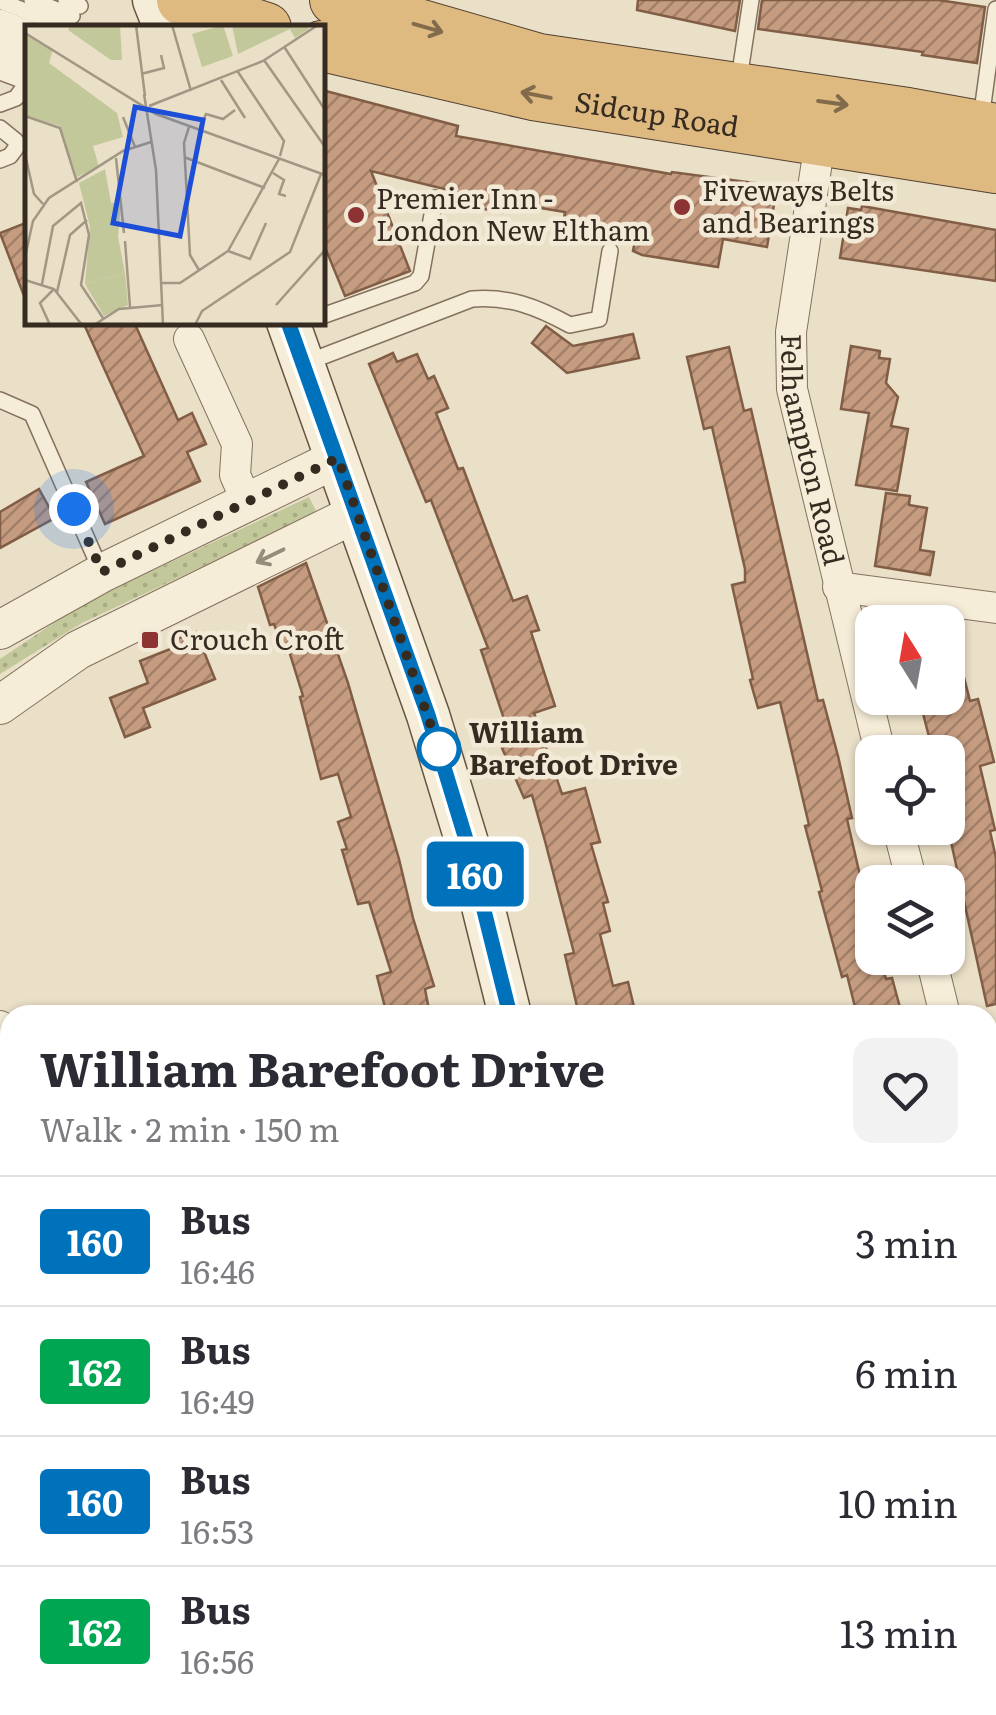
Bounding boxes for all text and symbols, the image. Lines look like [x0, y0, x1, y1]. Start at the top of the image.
one-way arrow [412, 20, 443, 39]
inset map [25, 25, 325, 325]
street label: Sidcup Road [572, 79, 742, 146]
one-way arrow [520, 85, 552, 104]
one-way arrow [817, 94, 849, 112]
place label: Fiveways Belts and Bearings [702, 168, 894, 242]
place label: Premier Inn - London New Eltham [376, 176, 650, 250]
marker: Fiveways Belts and Bearings [671, 196, 693, 218]
marker: Premier Inn - London New Eltham [345, 204, 367, 226]
street label: Felhampton Road [772, 333, 857, 569]
your location [49, 484, 99, 534]
one-way arrow [255, 547, 285, 566]
north arrow [855, 605, 965, 715]
map controls [855, 605, 965, 975]
place label: Crouch Croft [170, 617, 344, 659]
marker: Crouch Croft [139, 629, 161, 651]
place label: William Barefoot Drive [469, 710, 678, 784]
marker: William Barefoot Drive [418, 728, 460, 770]
button: locate [855, 735, 965, 845]
line badge: 160 [418, 842, 532, 906]
text: 160 [447, 848, 503, 900]
button: layers [855, 865, 965, 975]
text: William Barefoot Drive [40, 1031, 605, 1102]
button: heart [853, 1038, 958, 1143]
text: Walk · 2 min · 150 m [40, 1104, 340, 1152]
text: Bus [180, 1189, 251, 1246]
text: 3 min [855, 1213, 958, 1270]
text: 160 [67, 1215, 123, 1267]
text: 16:46 [180, 1246, 255, 1294]
text: Bus [180, 1319, 251, 1376]
text: 6 min [855, 1343, 958, 1400]
text: 162 [68, 1345, 122, 1397]
text: 16:49 [180, 1376, 255, 1424]
text: Bus [180, 1449, 251, 1506]
text: 10 min [838, 1473, 958, 1530]
text: 160 [67, 1475, 123, 1527]
text: 16:53 [180, 1506, 254, 1554]
text: Bus [180, 1579, 251, 1636]
text: 13 min [840, 1603, 958, 1660]
text: 162 [68, 1605, 122, 1657]
text: 16:56 [180, 1636, 254, 1684]

